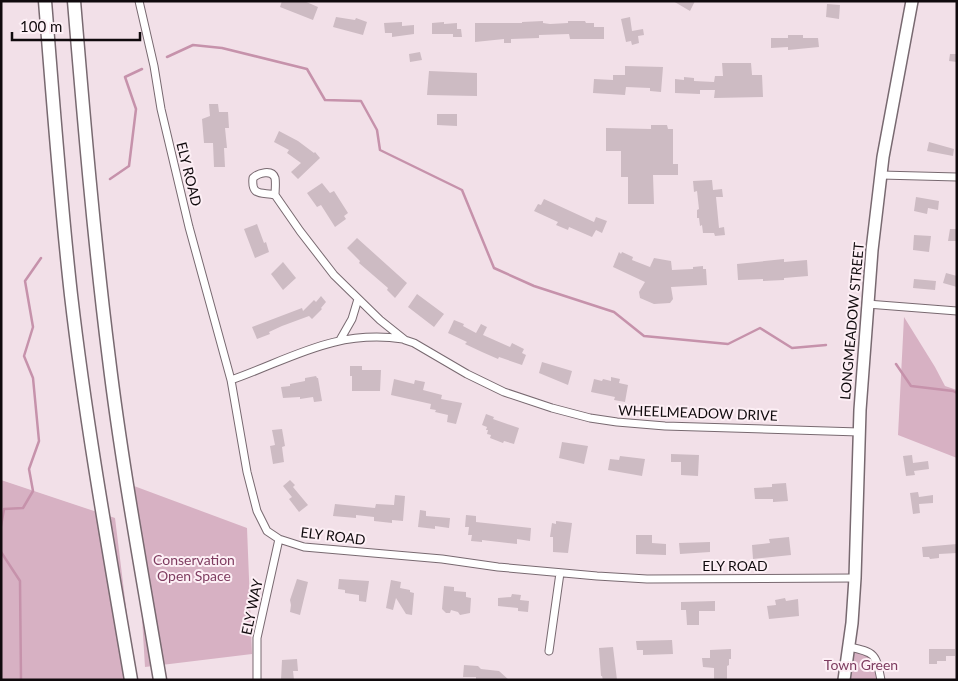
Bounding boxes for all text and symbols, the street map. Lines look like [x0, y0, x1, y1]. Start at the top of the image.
scale bar [12, 10, 140, 42]
text: 100 m [20, 17, 62, 35]
street label: ELY ROAD [173, 140, 206, 208]
street label: LONGMEADOW STREET [836, 241, 867, 400]
street label: WHEELMEADOW DRIVE [618, 401, 778, 424]
street label: ELY ROAD [300, 523, 367, 548]
park label: Conservation Open Space [153, 551, 235, 584]
street label: ELY ROAD [702, 557, 768, 574]
street label: ELY WAY [237, 577, 266, 636]
park label: Town Green [824, 656, 898, 673]

